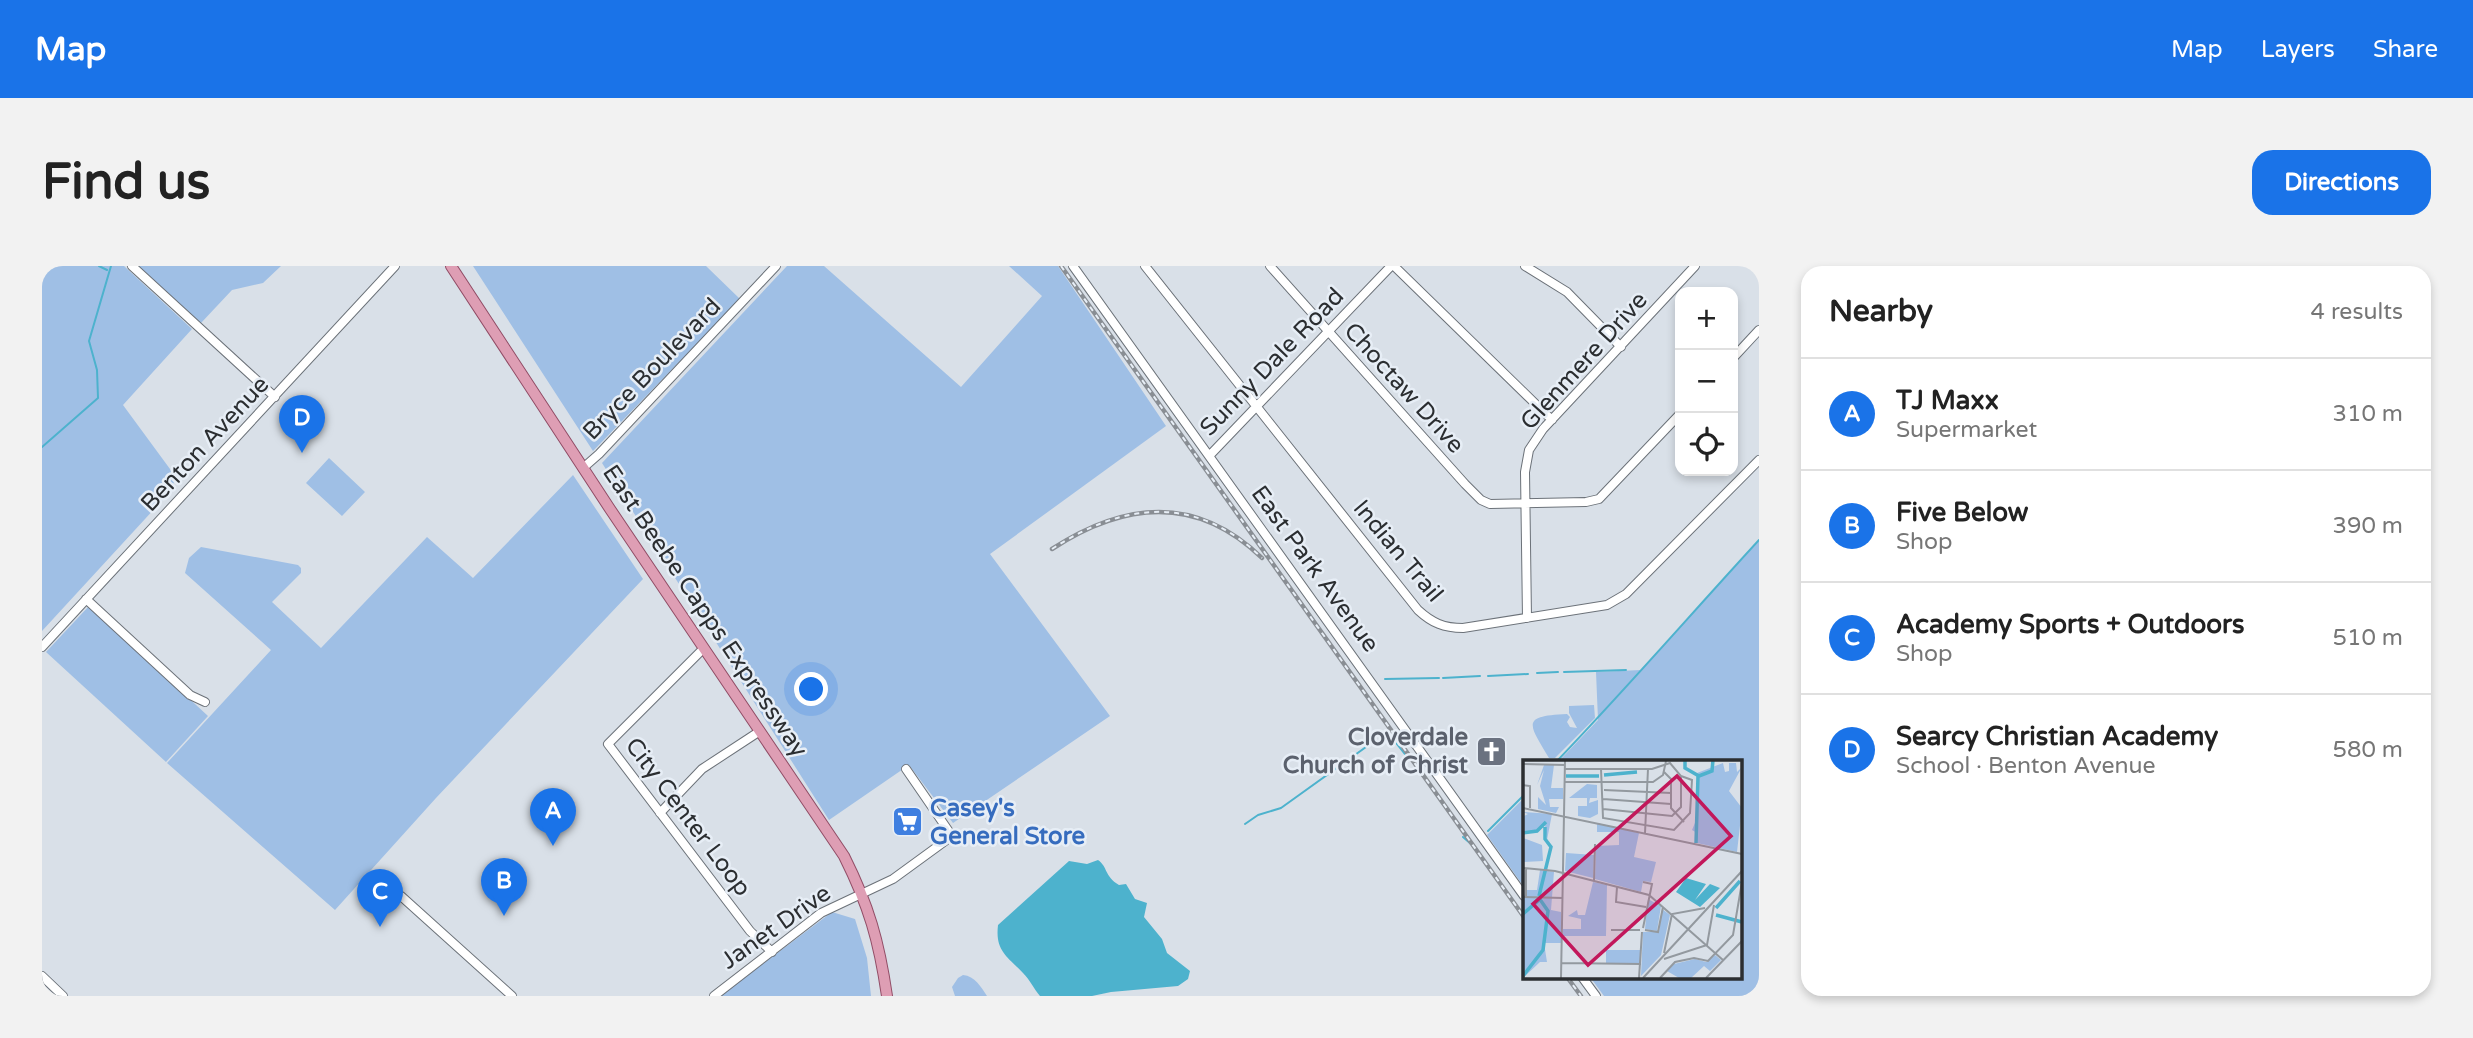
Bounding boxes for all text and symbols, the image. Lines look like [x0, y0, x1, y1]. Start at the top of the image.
text: Map [35, 30, 106, 69]
text: Map [2171, 35, 2223, 64]
text: Layers [2261, 35, 2335, 64]
text: Share [2373, 35, 2438, 64]
button: Directions [2252, 150, 2431, 215]
text: Find us [42, 153, 210, 212]
street label: Sunny Dale Road [1194, 282, 1350, 442]
street label: Glenmere Drive [1514, 286, 1654, 436]
map controls [1675, 287, 1738, 476]
button: + [1675, 287, 1738, 350]
street label: Bryce Boulevard [577, 292, 727, 446]
text: Nearby [1829, 293, 1933, 330]
text: 4 results [2310, 298, 2403, 326]
street label: Choctaw Drive [1338, 317, 1470, 459]
button: − [1675, 350, 1738, 413]
street label: Benton Avenue [135, 370, 275, 518]
text: TJ Maxx [1896, 385, 1999, 416]
pin: D [279, 395, 325, 453]
text: A [1843, 400, 1861, 428]
text: 310 m [2333, 400, 2403, 428]
button: locate [1675, 413, 1738, 476]
text: Supermarket [1896, 416, 2037, 444]
street label: East Beebe Capps Expressway [596, 459, 814, 763]
street label: East Park Avenue [1245, 480, 1385, 658]
street label: Indian Trail [1347, 494, 1449, 608]
text: Five Below [1896, 497, 2028, 528]
text: B [1844, 512, 1860, 540]
text: 390 m [2333, 512, 2403, 540]
text: Shop [1896, 528, 1953, 556]
text: Academy Sports + Outdoors [1896, 609, 2245, 640]
text: C [1844, 624, 1860, 652]
text: 510 m [2333, 624, 2403, 652]
text: Shop [1896, 640, 1953, 668]
your location [794, 672, 828, 706]
text: Searcy Christian Academy [1896, 721, 2218, 752]
place label: Cloverdale Church of Christ [1283, 723, 1469, 780]
street label: City Center Loop [619, 732, 757, 902]
church icon: Cloverdale Church of Christ [1474, 734, 1508, 768]
text: D [1843, 736, 1861, 764]
text: 580 m [2333, 736, 2403, 764]
text: School · Benton Avenue [1896, 752, 2156, 780]
inset map [1523, 760, 1742, 978]
pin: A [530, 788, 576, 846]
place label: Casey's General Store [930, 794, 1086, 851]
supermarket icon: Casey's General Store [890, 805, 924, 839]
pin: B [481, 858, 527, 916]
pin: C [357, 869, 403, 927]
street label: Janet Drive [716, 879, 836, 975]

